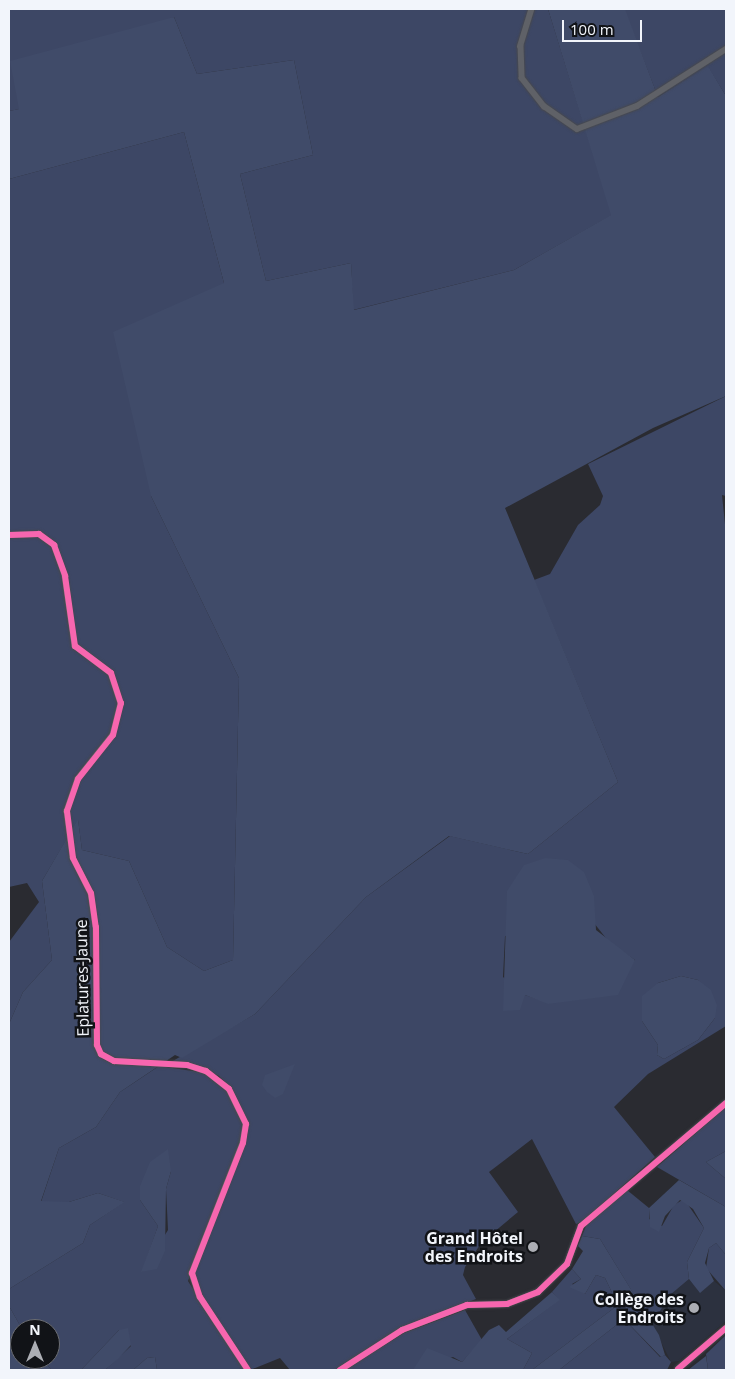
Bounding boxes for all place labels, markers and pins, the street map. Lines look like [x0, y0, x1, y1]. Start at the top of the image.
place label: Grand Hôtel des Endroits [425, 1228, 523, 1266]
marker: Grand Hôtel des Endroits [527, 1241, 539, 1253]
place label: Collège des Endroits [594, 1289, 684, 1327]
marker: Collège des Endroits [688, 1302, 700, 1314]

